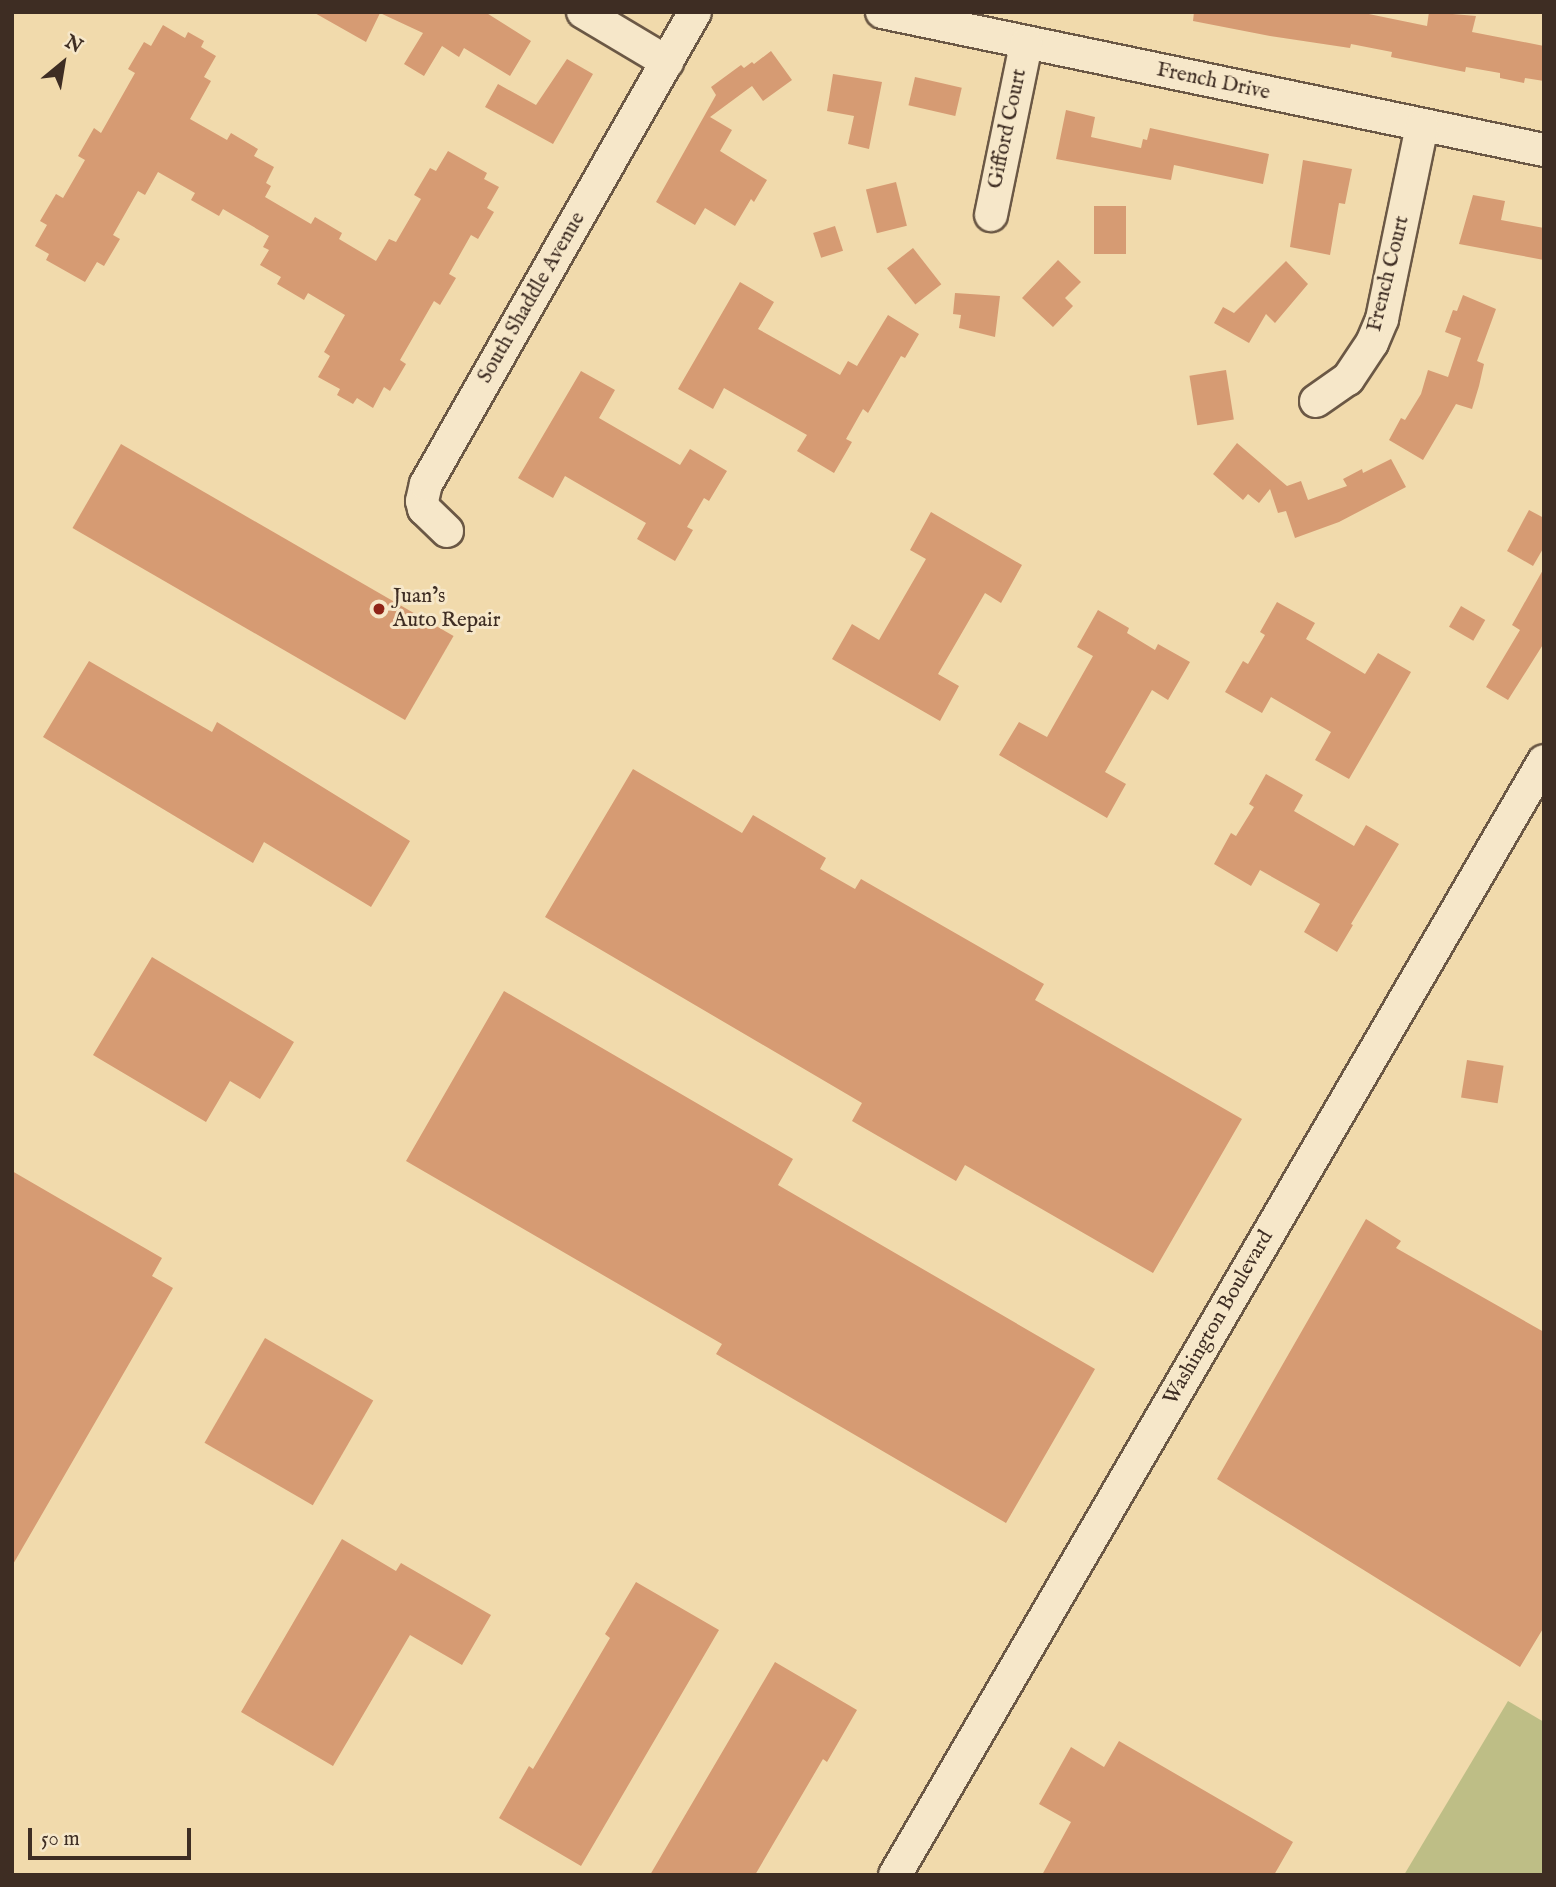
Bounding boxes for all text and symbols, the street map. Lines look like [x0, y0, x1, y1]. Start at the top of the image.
north arrow [28, 28, 98, 98]
text: N [60, 30, 87, 59]
street label: French Drive [1154, 58, 1272, 106]
street label: Gifford Court [983, 67, 1033, 191]
street label: South Shaddle Avenue [473, 208, 591, 388]
street label: French Court [1362, 213, 1416, 335]
place label: Juan’s Auto Repair [393, 584, 500, 634]
marker: Juan’s Auto Repair [371, 601, 387, 617]
street label: Washington Boulevard [1159, 1226, 1279, 1410]
scale bar [32, 1814, 194, 1858]
text: 50 m [41, 1826, 80, 1853]

